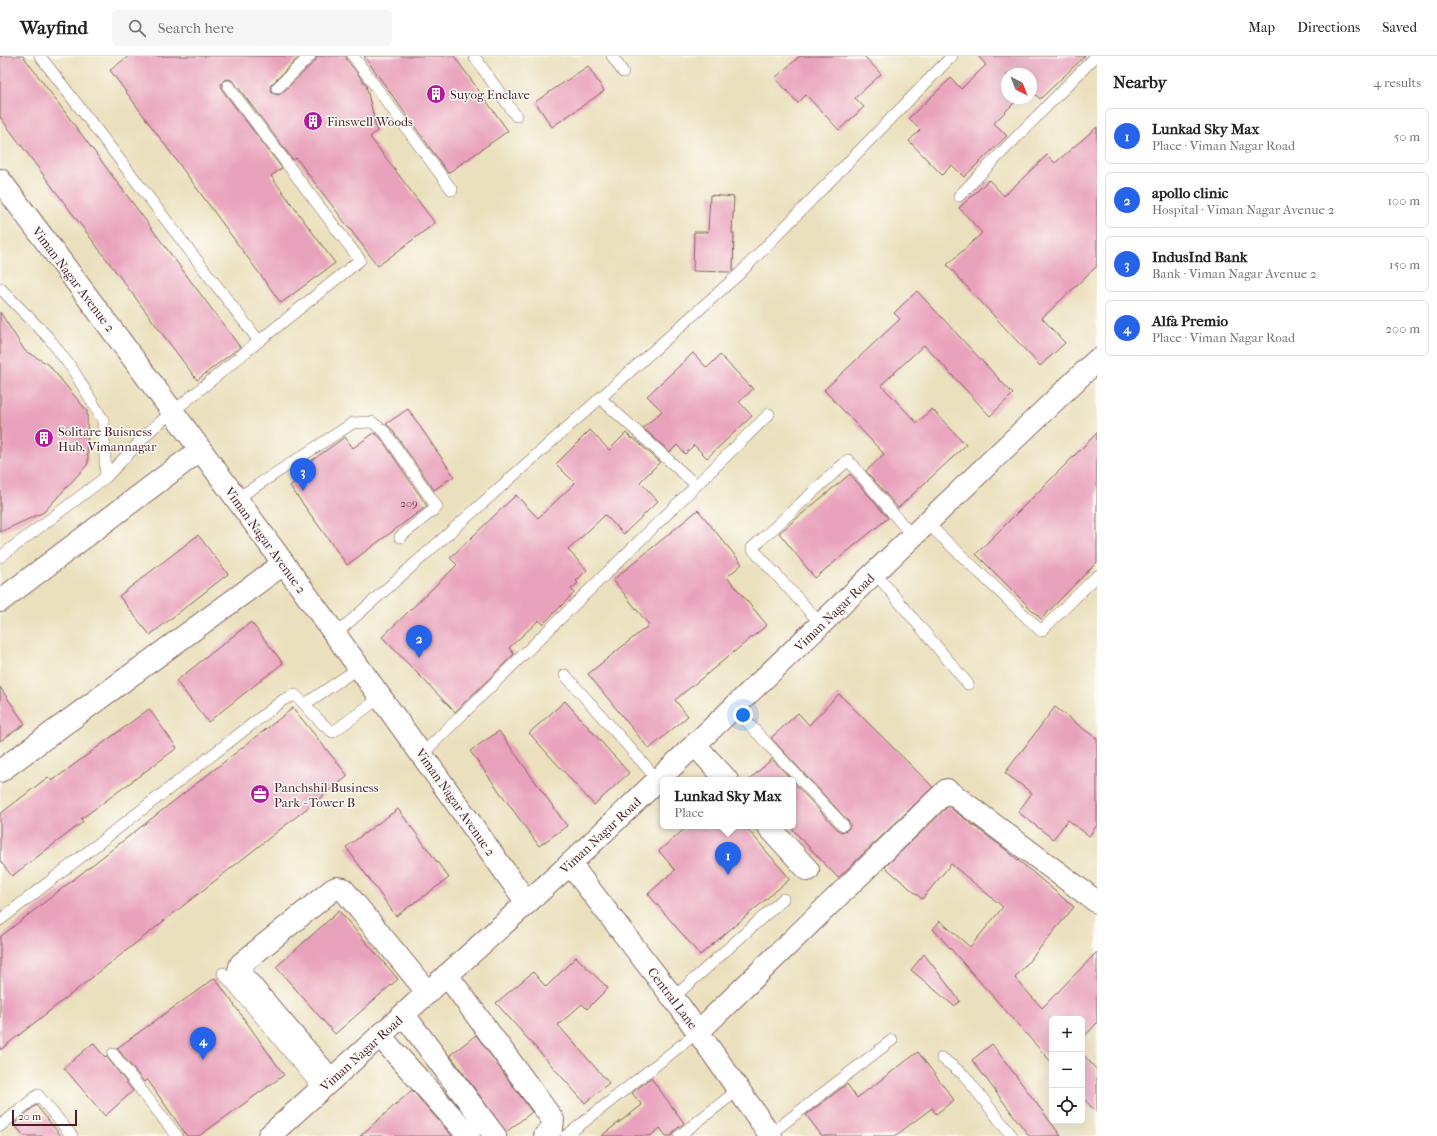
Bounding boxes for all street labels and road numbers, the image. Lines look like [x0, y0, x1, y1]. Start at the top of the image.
street label: Viman Nagar Avenue 2 [29, 223, 118, 335]
street label: Viman Nagar Avenue 2 [221, 483, 309, 597]
street label: Viman Nagar Road [791, 570, 878, 655]
street label: Viman Nagar Avenue 2 [412, 745, 499, 859]
street label: Viman Nagar Road [556, 793, 645, 877]
street label: Central Lane [645, 965, 701, 1032]
street label: Viman Nagar Road [316, 1012, 406, 1095]

